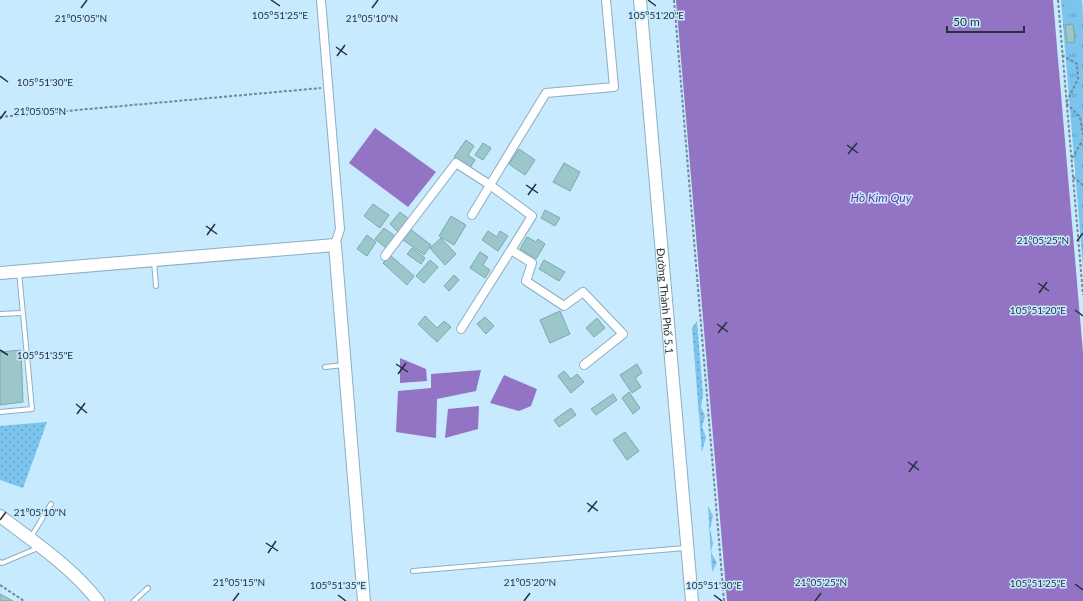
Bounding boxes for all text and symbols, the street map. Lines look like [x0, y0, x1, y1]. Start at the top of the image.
scale bar [947, 8, 1024, 34]
text: 105°51'25"E [252, 9, 308, 21]
text: 105°51'20"E [628, 9, 684, 21]
text: 21°05'05"N [55, 12, 107, 24]
text: 21°05'10"N [346, 12, 398, 24]
text: 50 m [953, 14, 980, 29]
text: 105°51'30"E [17, 76, 73, 88]
text: 21°05'05"N [14, 105, 66, 117]
water label: Hồ Kim Quy [851, 190, 912, 205]
text: 21°05'25"N [1017, 234, 1069, 246]
street label: Đường Thành Phố 5.1 [655, 247, 677, 355]
text: 105°51'20"E [1010, 304, 1066, 316]
text: 105°51'35"E [17, 349, 73, 361]
text: 21°05'10"N [14, 506, 66, 518]
text: 21°05'15"N [213, 576, 265, 588]
text: 21°05'20"N [504, 576, 556, 588]
text: 21°05'25"N [795, 576, 847, 588]
text: 105°51'25"E [1010, 577, 1066, 589]
text: 105°51'35"E [310, 579, 366, 591]
text: 105°51'30"E [686, 579, 742, 591]

